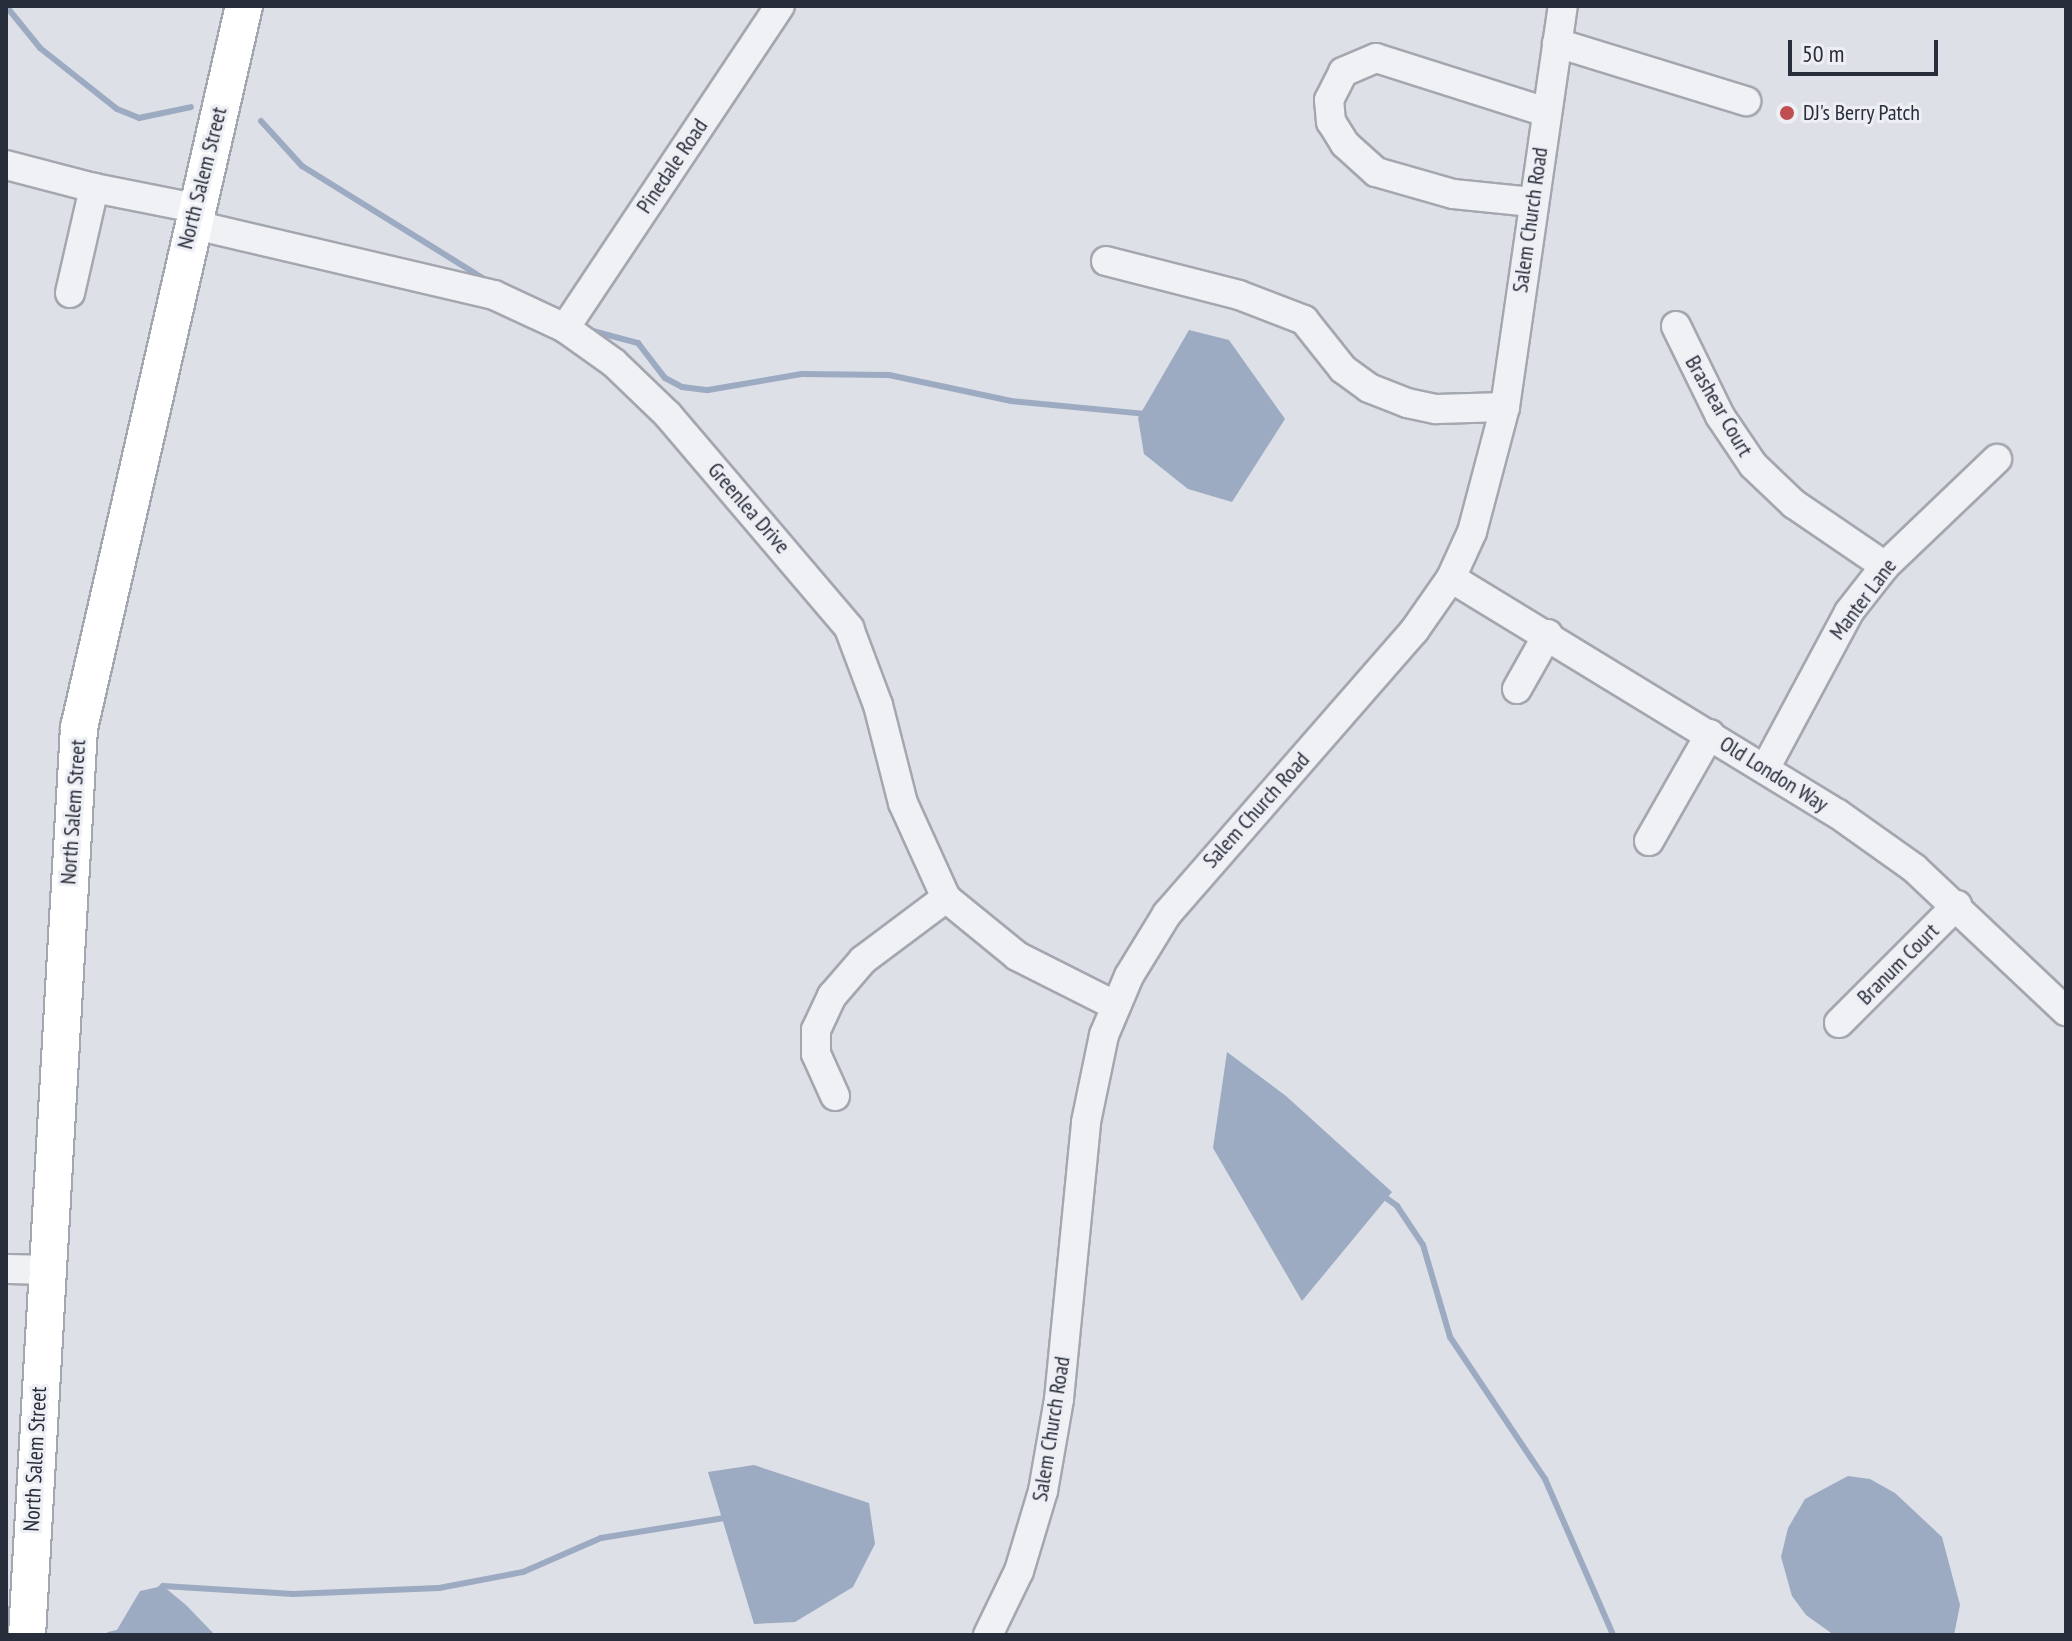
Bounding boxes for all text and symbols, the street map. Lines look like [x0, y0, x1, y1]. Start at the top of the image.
scale bar [1792, 24, 1942, 74]
text: 50 m [1802, 38, 1844, 69]
place label: DJ's Berry Patch [1803, 100, 1921, 126]
street label: North Salem Street [172, 104, 232, 252]
marker: DJ's Berry Patch [1778, 104, 1796, 122]
street label: Pinedale Road [631, 114, 713, 218]
street label: Salem Church Road [1507, 146, 1553, 294]
street label: Brashear Court [1680, 351, 1758, 461]
street label: Greenlea Drive [702, 457, 796, 559]
street label: Manter Lane [1824, 553, 1902, 645]
street label: Old London Way [1715, 730, 1833, 818]
street label: North Salem Street [55, 739, 91, 885]
street label: Salem Church Road [1197, 747, 1315, 873]
street label: Branum Court [1852, 918, 1944, 1010]
street label: Salem Church Road [1027, 1355, 1075, 1503]
street label: North Salem Street [18, 1386, 52, 1532]

